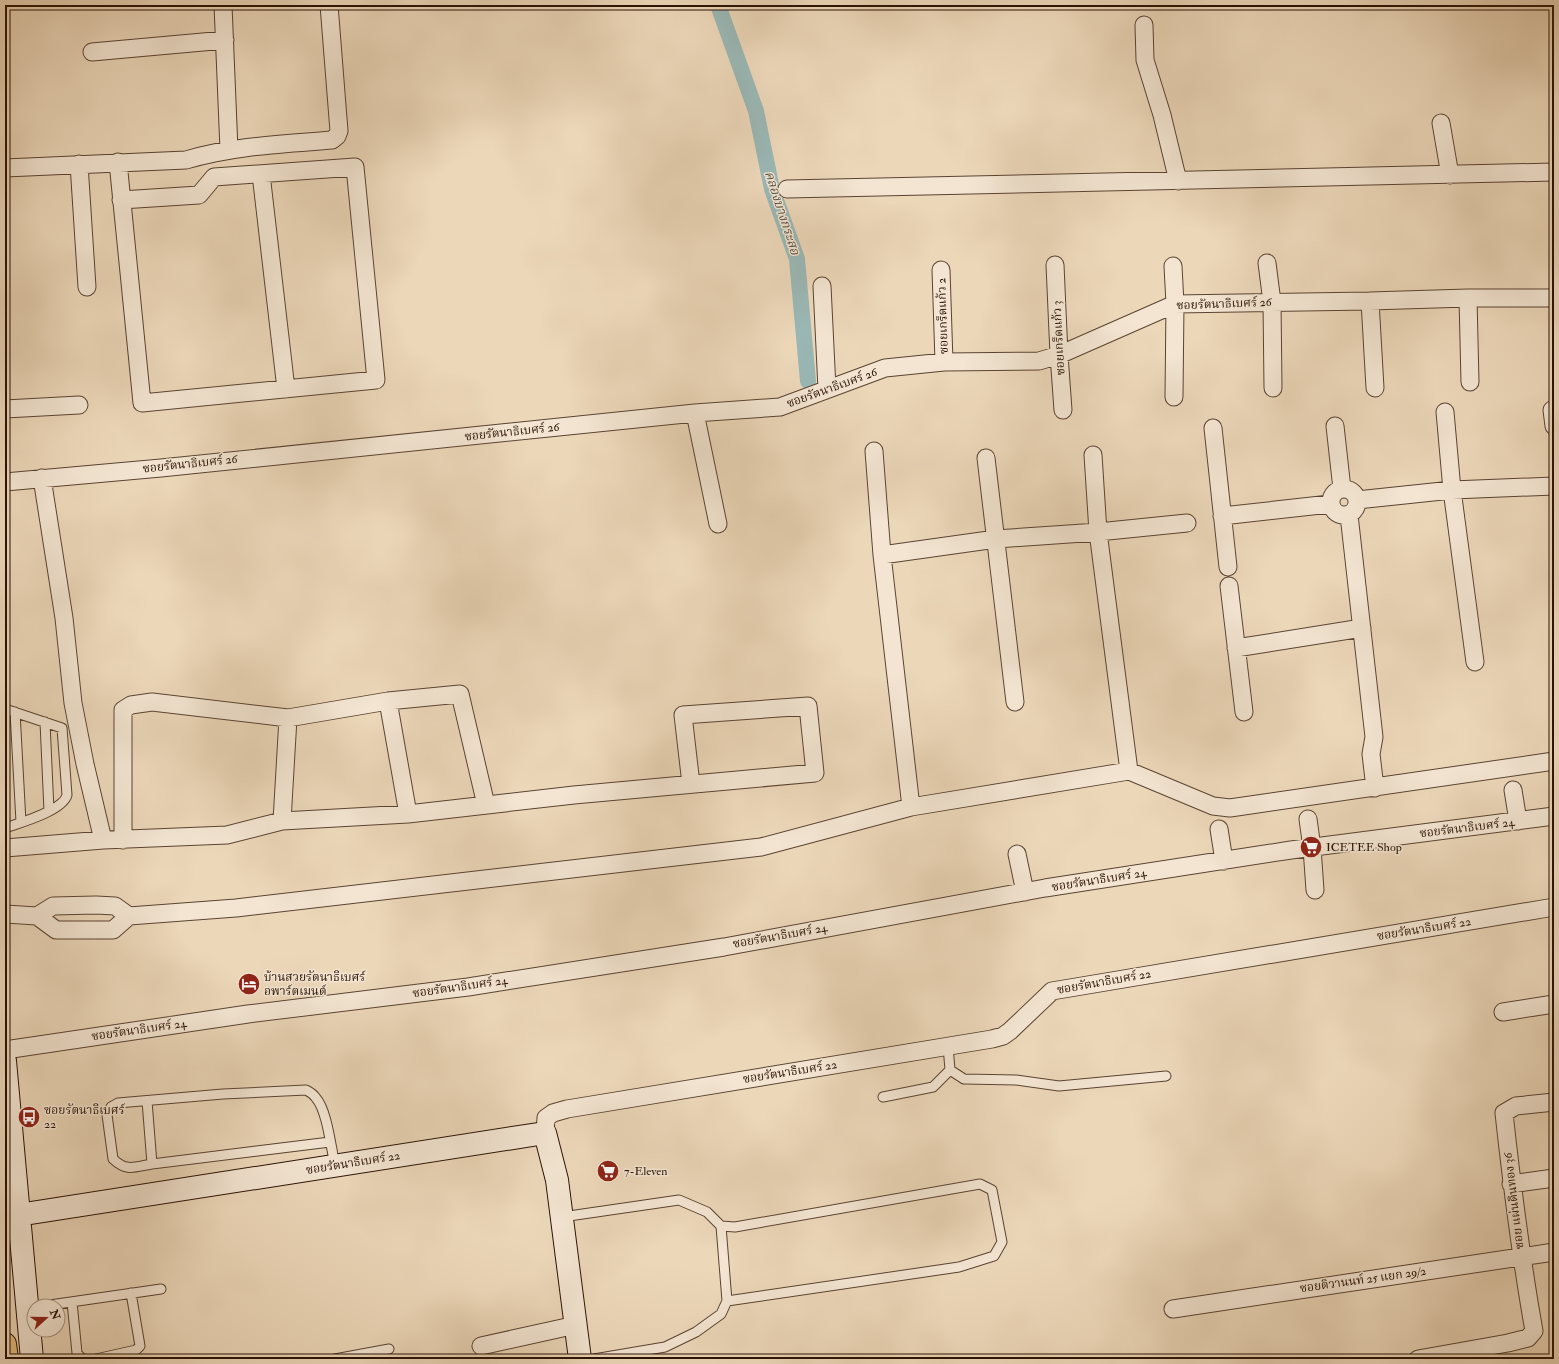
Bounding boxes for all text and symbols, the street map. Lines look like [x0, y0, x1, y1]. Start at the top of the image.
water label: คลองบางกระสอ [761, 169, 803, 257]
street label: ซอยเกร็ดแก้ว 2 [933, 278, 952, 354]
street label: ซอยรัตนาธิเบศร์ 26 [1176, 295, 1273, 313]
street label: ซอยเกร็ดแก้ว 3 [1049, 300, 1068, 376]
street label: ซอยรัตนาธิเบศร์ 26 [785, 364, 880, 411]
street label: ซอยรัตนาธิเบศร์ 26 [464, 419, 561, 444]
street label: ซอยรัตนาธิเบศร์ 26 [142, 451, 239, 476]
street label: ซอยรัตนาธิเบศร์ 24 [1419, 815, 1516, 841]
supermarket icon: ICETEE Shop [1298, 834, 1324, 860]
place label: ICETEE Shop [1326, 840, 1402, 855]
street label: ซอยรัตนาธิเบศร์ 24 [1051, 865, 1148, 895]
street label: ซอยรัตนาธิเบศร์ 22 [1376, 914, 1472, 944]
street label: ซอยรัตนาธิเบศร์ 24 [732, 920, 829, 952]
street label: ซอยรัตนาธิเบศร์ 22 [1056, 966, 1152, 998]
place label: บ้านสวยรัตนาธิเบศร์ อพาร์ตเมนต์ [264, 970, 366, 999]
hotel icon: บ้านสวยรัตนาธิเบศร์ อพาร์ตเมนต์ [236, 971, 262, 997]
street label: ซอยรัตนาธิเบศร์ 24 [412, 973, 509, 1001]
street label: ซอยรัตนาธิเบศร์ 24 [91, 1016, 188, 1044]
street label: ซอยรัตนาธิเบศร์ 22 [742, 1057, 838, 1087]
place label: ซอยรัตนาธิเบศร์ 22 [44, 1103, 125, 1132]
bus stop icon: ซอยรัตนาธิเบศร์ 22 [16, 1104, 42, 1130]
street label: ซอยรัตนาธิเบศร์ 22 [305, 1148, 401, 1178]
street label: ซอย แผ่นดินทอง 36 [1501, 1151, 1527, 1250]
supermarket icon: 7-Eleven [595, 1158, 621, 1184]
place label: 7-Eleven [624, 1164, 668, 1179]
street label: ซอยติวานนท์ 25 แยก 29/2 [1299, 1264, 1427, 1296]
north arrow [26, 1298, 66, 1338]
text: N [47, 1307, 63, 1323]

